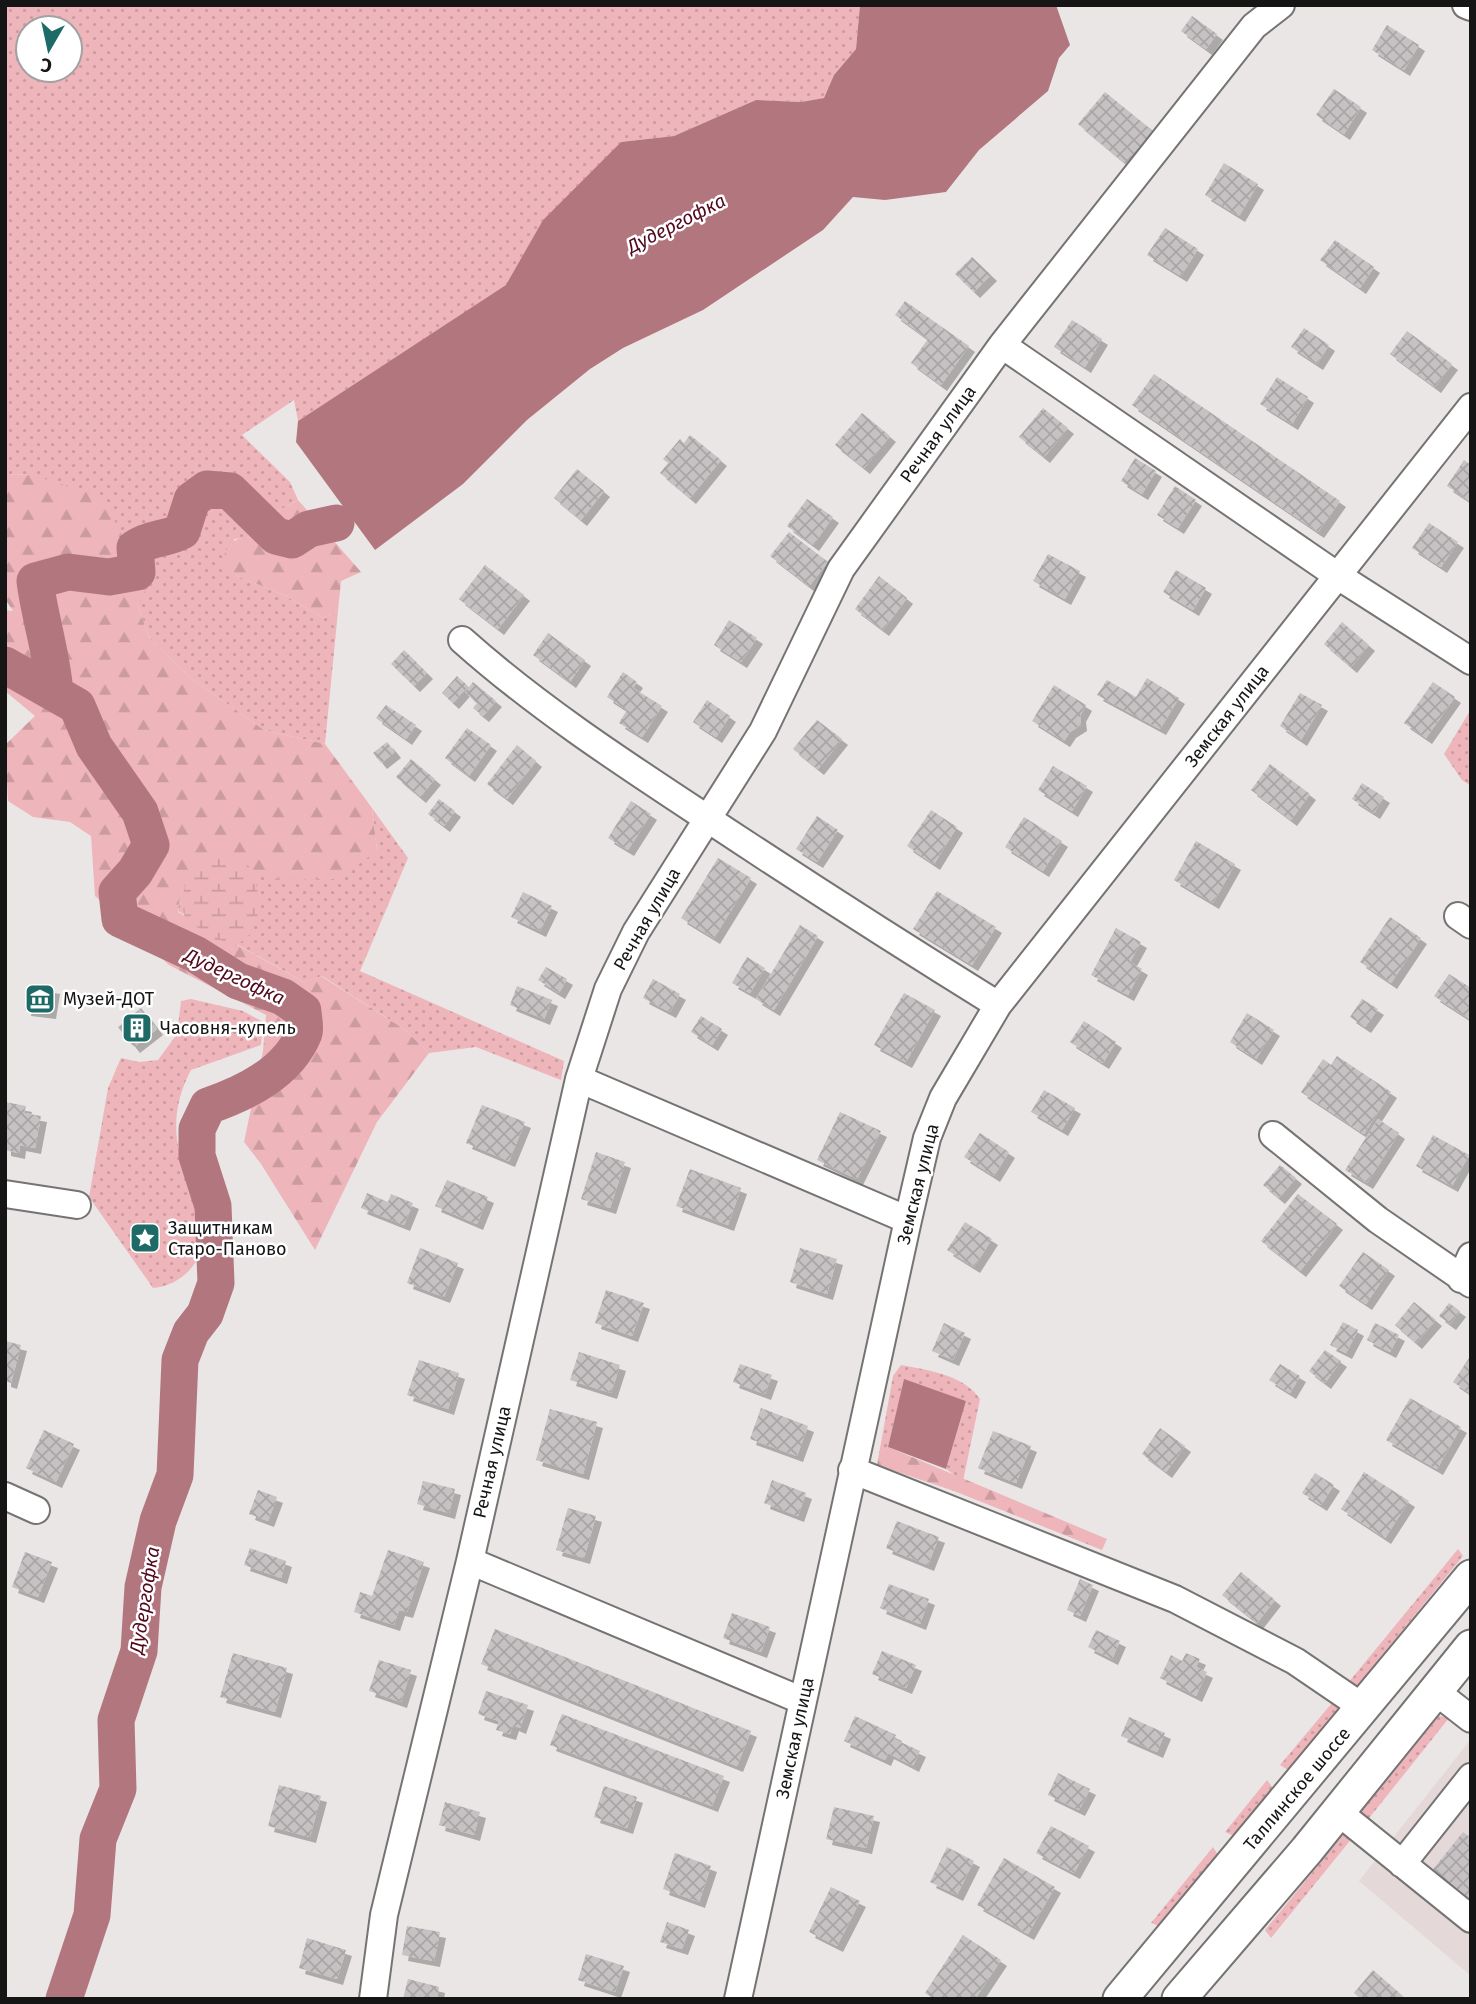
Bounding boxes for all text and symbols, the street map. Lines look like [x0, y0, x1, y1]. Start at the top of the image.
north arrow [14, 14, 84, 84]
text: С [39, 53, 54, 78]
water label: Дудергофка [621, 189, 729, 259]
street label: Речная улица [895, 381, 981, 487]
street label: Земская улица [1180, 661, 1274, 771]
street label: Речная улица [609, 864, 685, 974]
water label: Дудергофка [179, 942, 288, 1010]
museum icon: Музей-ДОТ [23, 982, 57, 1016]
place label: Музей-ДОТ [63, 988, 155, 1010]
building icon: Часовня-купель [120, 1011, 154, 1045]
place label: Часовня-купель [160, 1017, 296, 1039]
street label: Земская улица [892, 1121, 944, 1247]
place label: Защитникам Старо-Паново [168, 1217, 287, 1260]
place icon: Защитникам Старо-Паново [128, 1221, 162, 1255]
street label: Речная улица [468, 1404, 516, 1520]
water label: Дудергофка [124, 1545, 164, 1657]
street label: Земская улица [771, 1675, 819, 1801]
street label: Таллинское шоссе [1239, 1723, 1355, 1855]

